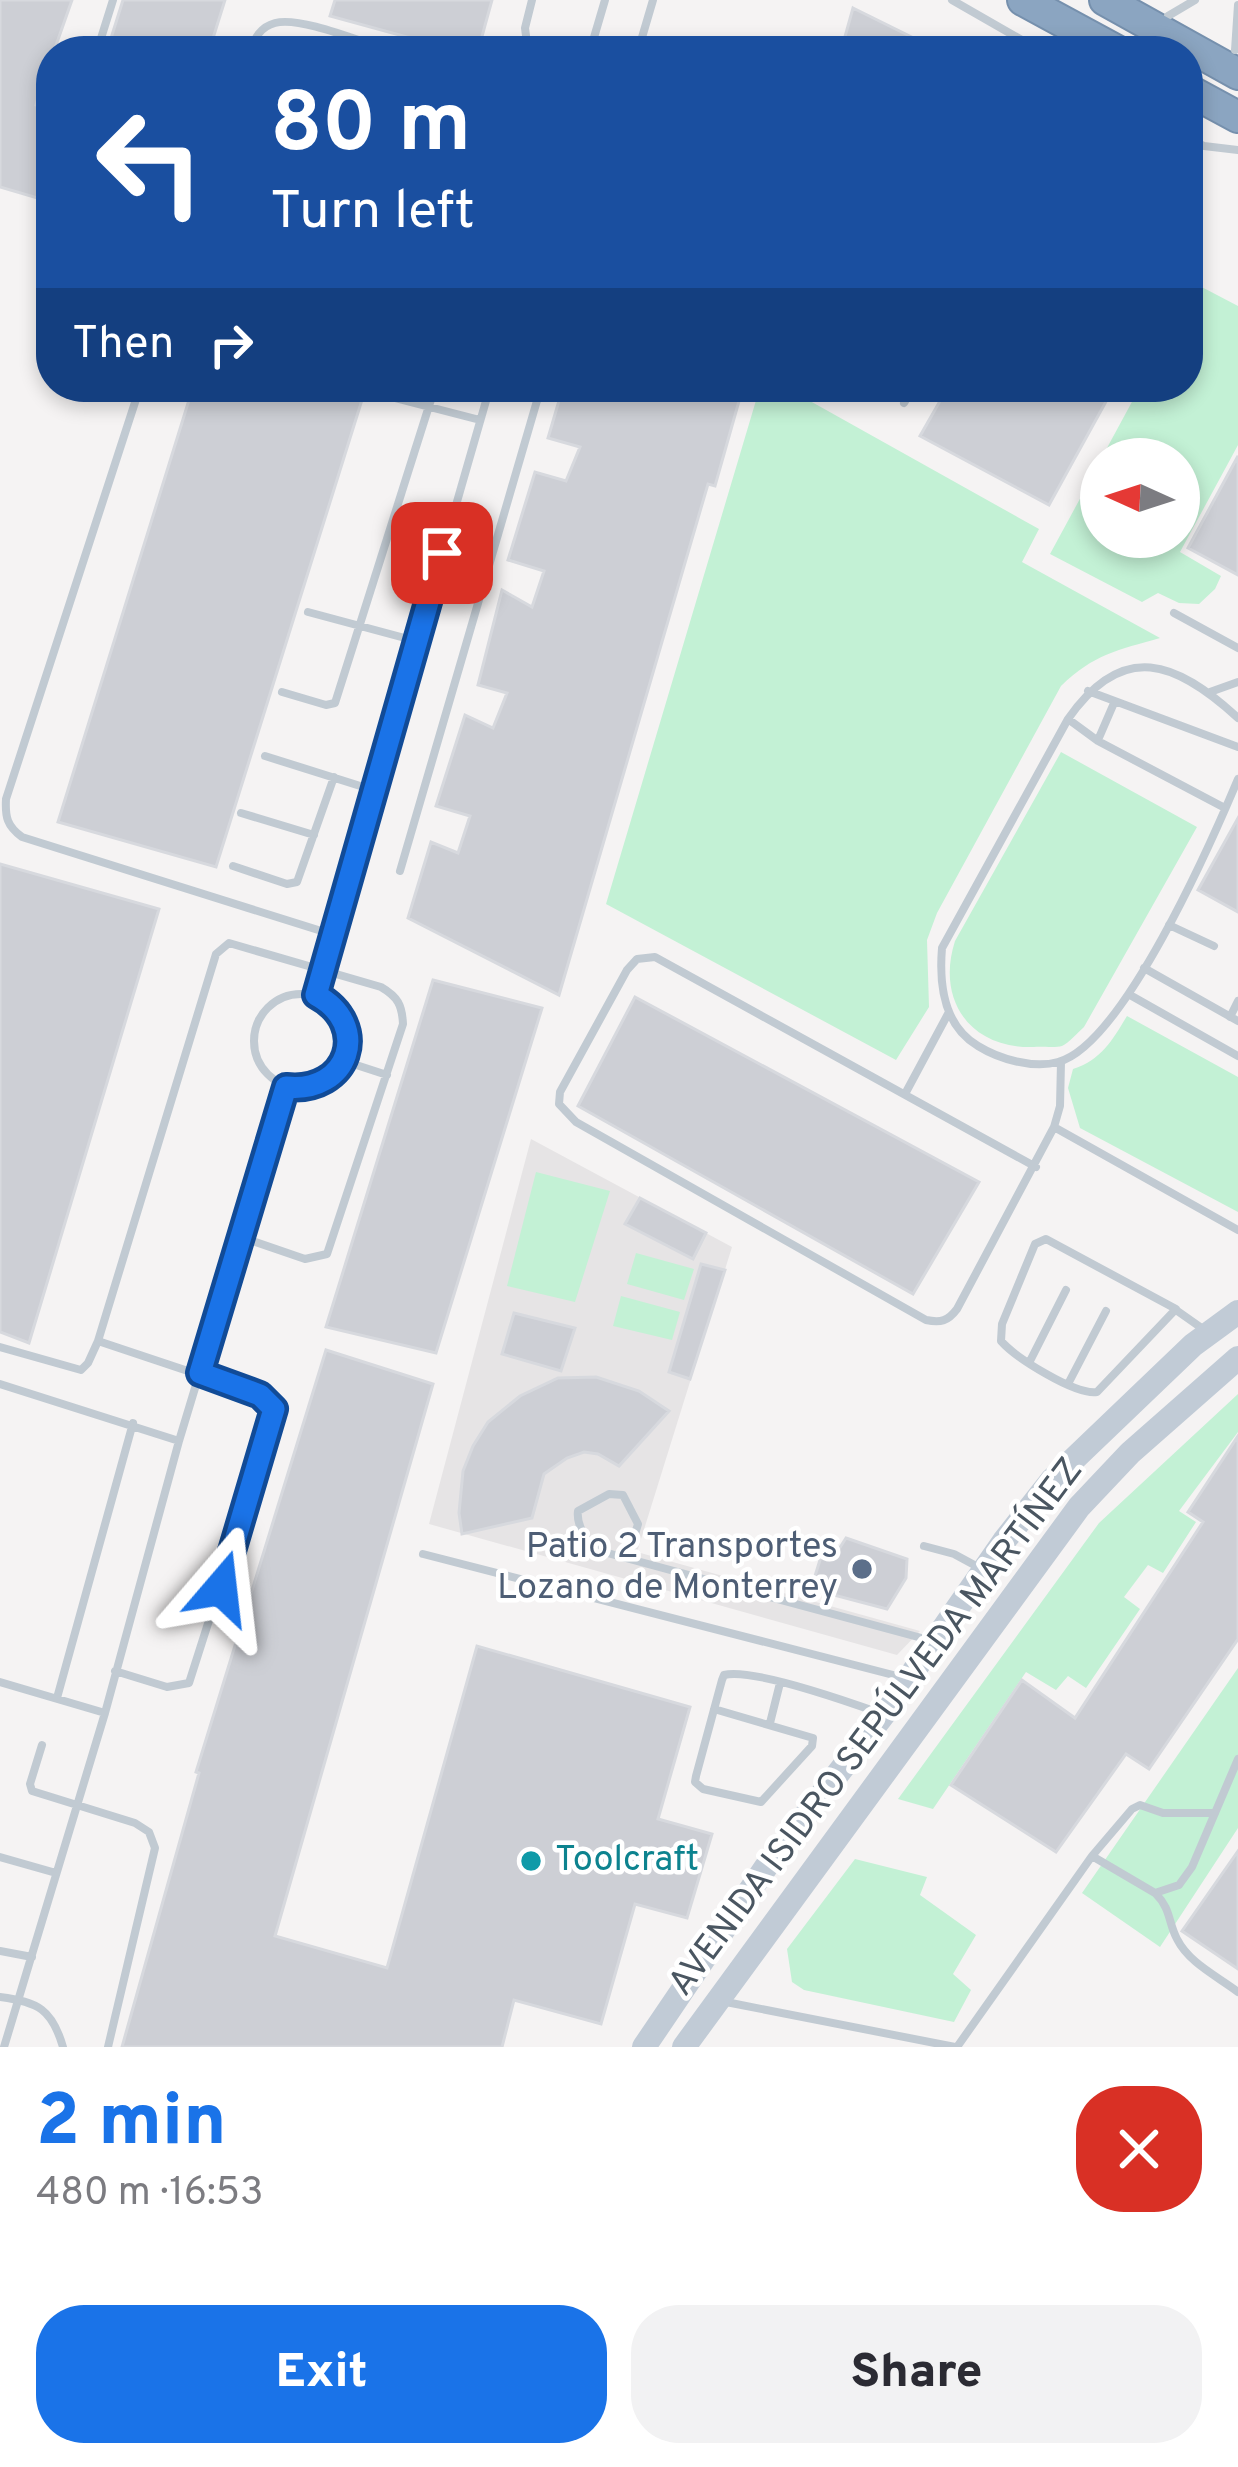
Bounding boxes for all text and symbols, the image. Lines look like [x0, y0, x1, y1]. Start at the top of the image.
text: 80 m [270, 75, 471, 181]
icon: left [72, 84, 228, 240]
text: Turn left [270, 179, 475, 248]
icon: right [198, 312, 264, 378]
text: Then [72, 317, 174, 374]
north arrow [1080, 438, 1200, 558]
map controls [1080, 438, 1200, 558]
pin [391, 502, 493, 604]
icon: arrive [409, 520, 475, 586]
street label: AVENIDA ISIDRO SEPÚLVEDA MARTÍNEZ [658, 1449, 1095, 2006]
position arrow [158, 1525, 284, 1651]
place label: Patio 2 Transportes Lozano de Monterrey [497, 1525, 838, 1612]
marker: Patio 2 Transportes Lozano de Monterrey [849, 1556, 875, 1582]
place label: Toolcraft [555, 1838, 699, 1884]
marker: Toolcraft [518, 1848, 544, 1874]
text: 2 min [36, 2079, 226, 2171]
button: close [1076, 2086, 1202, 2212]
text: 480 m · 16:53 [36, 2170, 264, 2219]
button: Exit [36, 2305, 607, 2443]
button: Share [631, 2305, 1202, 2443]

